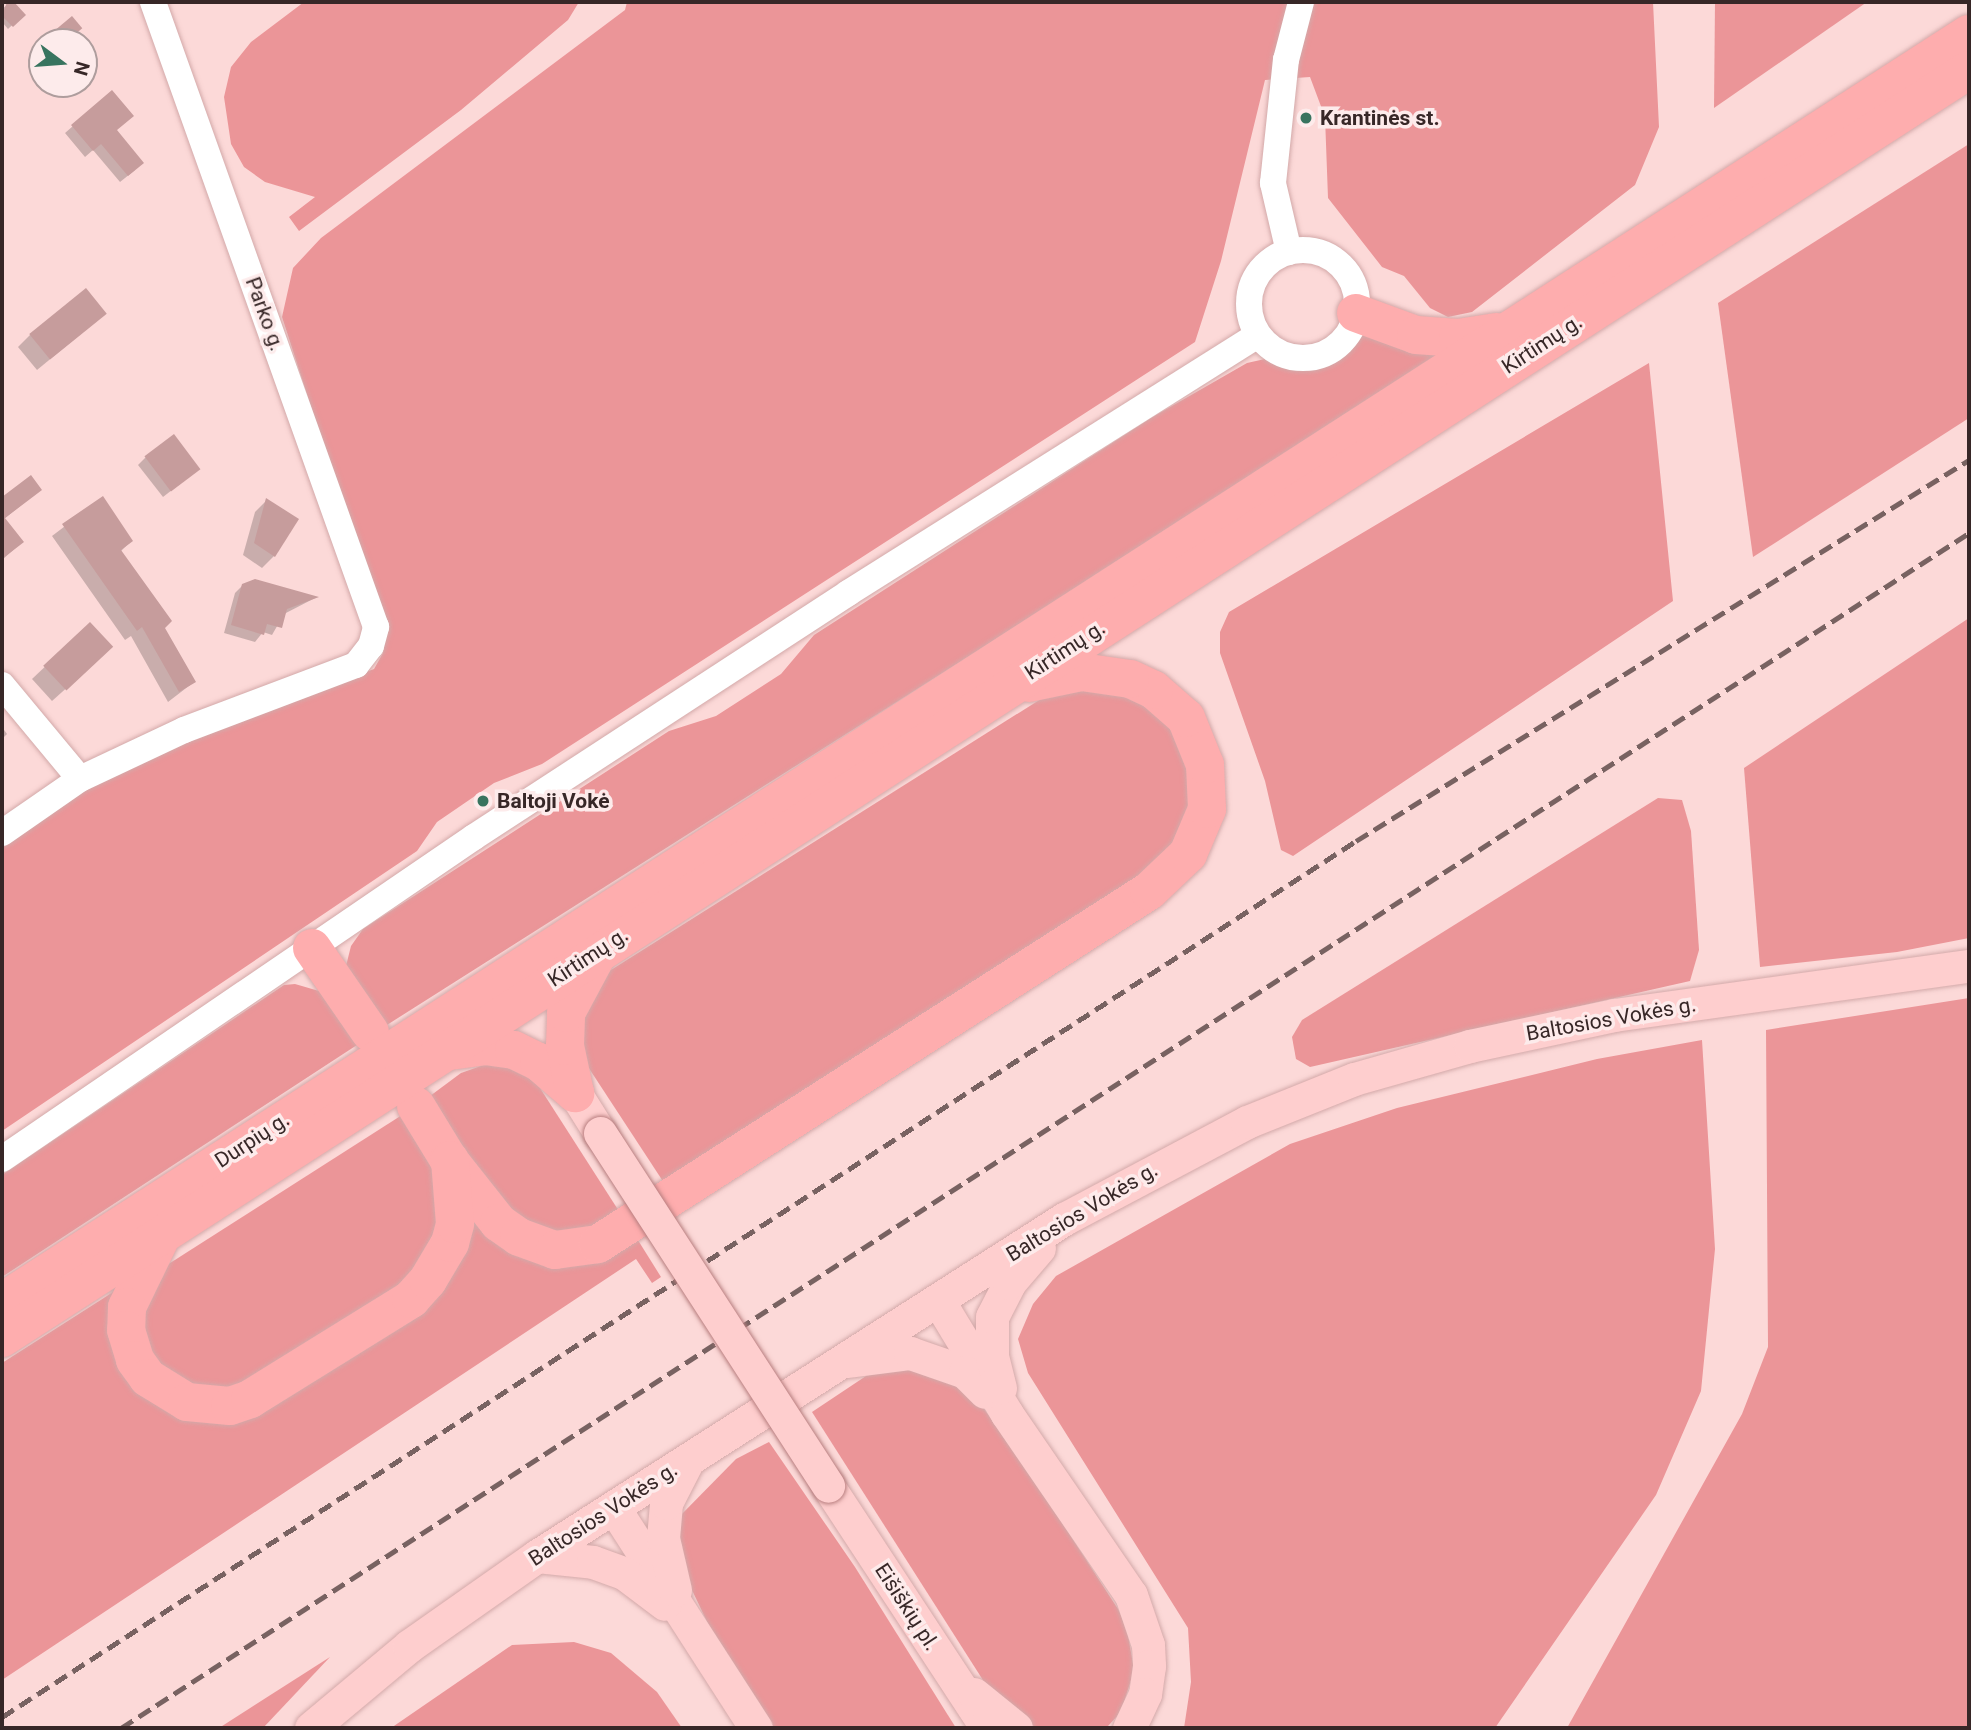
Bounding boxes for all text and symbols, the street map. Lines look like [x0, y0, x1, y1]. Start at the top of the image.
north arrow [28, 28, 98, 98]
text: N [69, 59, 95, 78]
place label: Krantinės st. [1320, 105, 1439, 131]
marker: Krantinės st. [1298, 110, 1314, 126]
street label: Parko g. [240, 274, 290, 354]
street label: Kirtimų g. [1497, 309, 1587, 379]
street label: Kirtimų g. [1020, 615, 1110, 685]
place label: Baltoji Vokė [497, 788, 610, 814]
marker: Baltoji Vokė [475, 793, 491, 809]
street label: Kirtimų g. [543, 922, 633, 992]
street label: Baltosios Vokės g. [1524, 992, 1698, 1046]
street label: Durpių g. [210, 1107, 294, 1173]
street label: Baltosios Vokės g. [1002, 1157, 1162, 1267]
street label: Baltosios Vokės g. [524, 1457, 682, 1571]
street label: Eišiškių pl. [870, 1559, 944, 1655]

